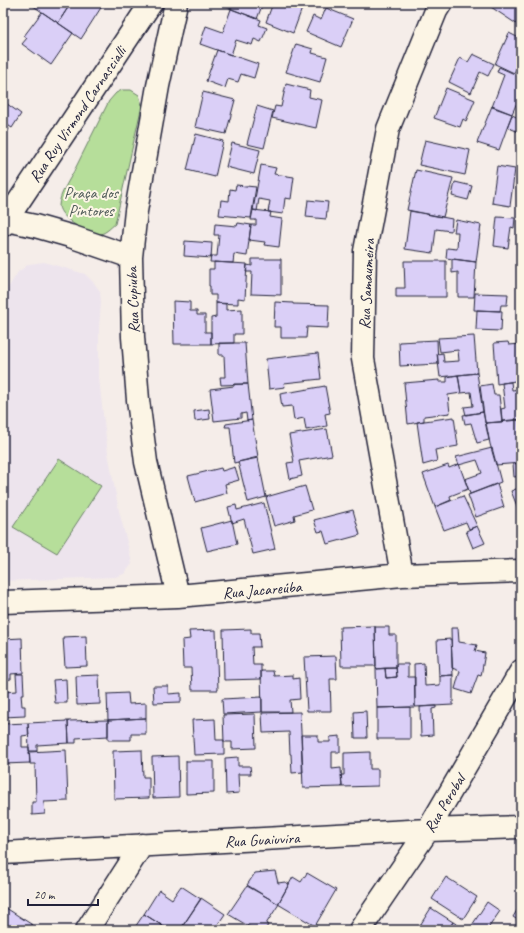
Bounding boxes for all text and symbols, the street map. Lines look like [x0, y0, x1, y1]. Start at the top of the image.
street label: Rua Ruy Virmond Carnascialli [25, 41, 132, 186]
park label: Praça dos Pintores [64, 183, 120, 221]
street label: Rua Samaumeira [355, 237, 379, 330]
street label: Rua Cupiuba [122, 265, 144, 334]
street label: Rua Jacareúba [222, 576, 303, 603]
street label: Rua Perobal [420, 768, 472, 836]
street label: Rua Guaiuvira [224, 828, 301, 852]
scale bar [28, 881, 98, 907]
text: 20 m [34, 887, 56, 903]

